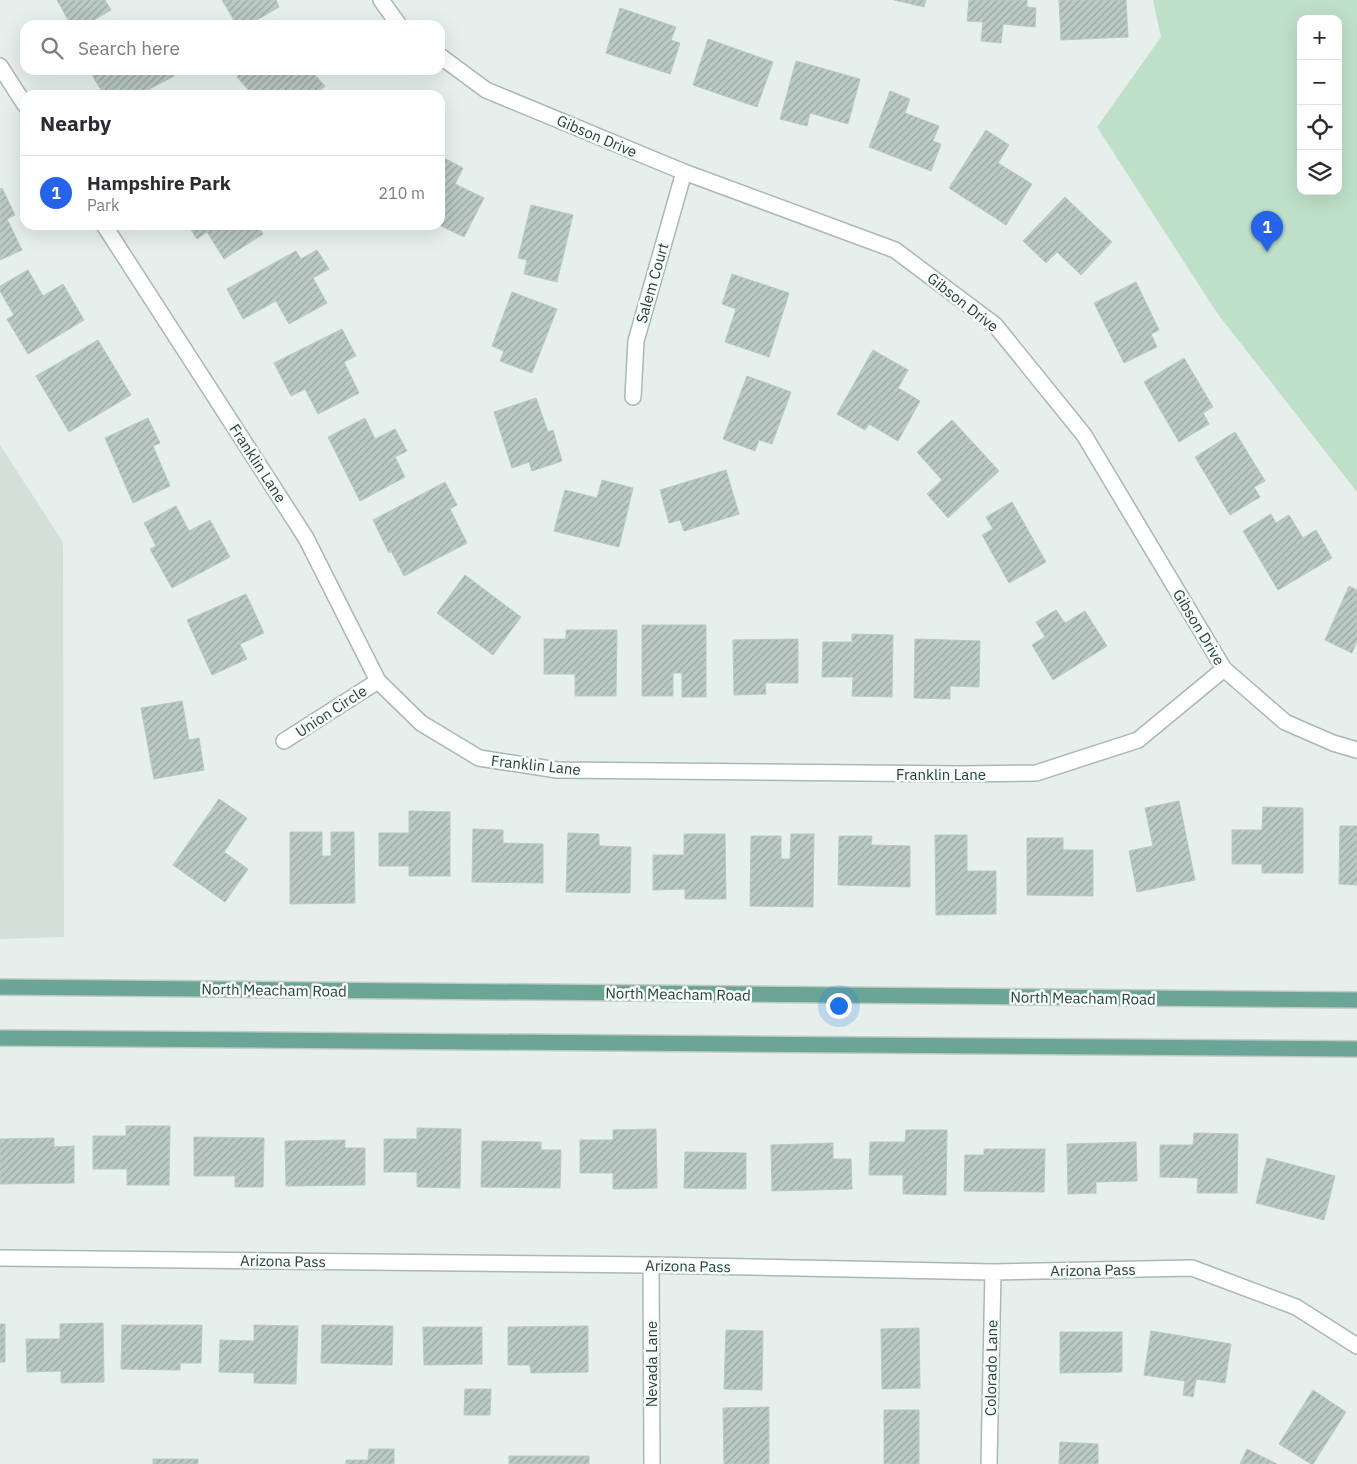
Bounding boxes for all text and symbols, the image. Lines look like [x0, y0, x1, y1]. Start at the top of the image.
map controls [1297, 15, 1342, 195]
button: + [1297, 15, 1342, 60]
search box [20, 20, 445, 75]
icon: search [38, 34, 66, 62]
text: Search here [78, 36, 180, 60]
button: − [1297, 60, 1342, 105]
button: locate [1297, 105, 1342, 150]
text: Nearby [40, 109, 111, 137]
street label: Gibson Drive [554, 111, 640, 161]
button: layers [1297, 150, 1342, 195]
text: Hampshire Park [87, 171, 231, 195]
text: 1 [51, 183, 61, 203]
text: 210 m [378, 183, 425, 203]
text: Park [87, 195, 119, 215]
pin: 1 [1251, 211, 1283, 252]
street label: Salem Court [631, 241, 673, 325]
street label: Gibson Drive [923, 268, 1003, 336]
street label: Franklin Lane [225, 420, 291, 506]
street label: Gibson Drive [1169, 585, 1229, 669]
street label: Union Circle [292, 681, 370, 741]
street label: Franklin Lane [490, 751, 582, 779]
street label: Franklin Lane [896, 765, 986, 784]
street label: North Meacham Road [201, 979, 347, 1001]
street label: North Meacham Road [605, 983, 751, 1005]
street label: North Meacham Road [1010, 987, 1156, 1009]
your location [826, 993, 852, 1019]
street label: Arizona Pass [240, 1251, 326, 1271]
street label: Arizona Pass [645, 1256, 731, 1276]
street label: Arizona Pass [1050, 1260, 1136, 1280]
street label: Colorado Lane [981, 1320, 1001, 1416]
street label: Nevada Lane [642, 1321, 661, 1407]

